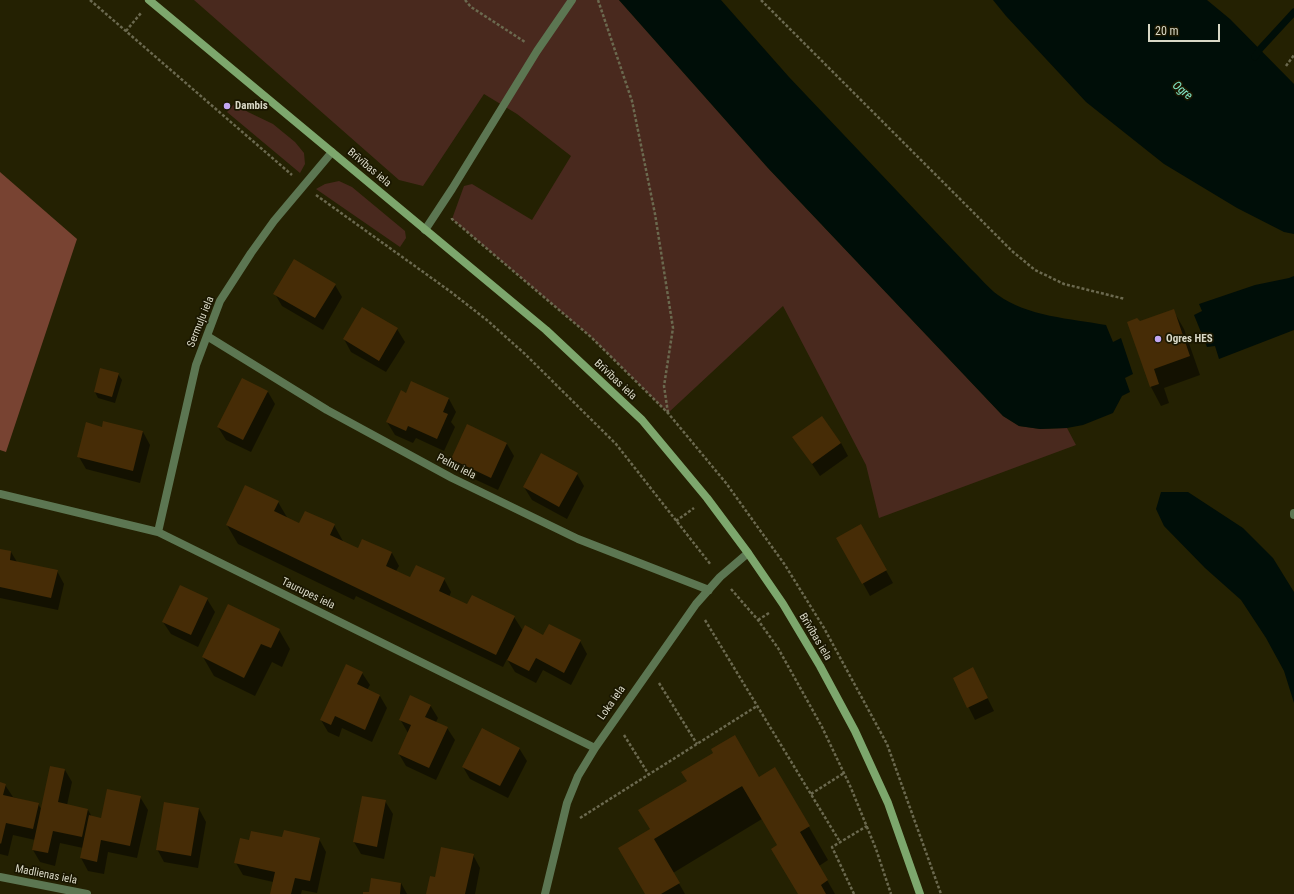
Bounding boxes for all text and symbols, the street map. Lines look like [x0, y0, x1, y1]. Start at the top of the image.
scale bar [1150, 16, 1222, 42]
text: 20 m [1155, 24, 1179, 38]
water label: Ogre [1169, 79, 1195, 103]
place label: Dambis [235, 99, 268, 113]
marker: Dambis [222, 101, 232, 111]
street label: Brīvības iela [344, 146, 394, 190]
street label: Sermuļu iela [185, 295, 217, 349]
place label: Ogres HES [1166, 332, 1213, 346]
marker: Ogres HES [1153, 334, 1163, 344]
street label: Brīvības iela [591, 357, 639, 403]
street label: Pelnu iela [434, 452, 478, 482]
street label: Taurupes iela [279, 575, 337, 613]
street label: Brīvības iela [796, 611, 834, 663]
street label: Loka iela [595, 683, 629, 723]
street label: Madlienas iela [14, 863, 78, 887]

